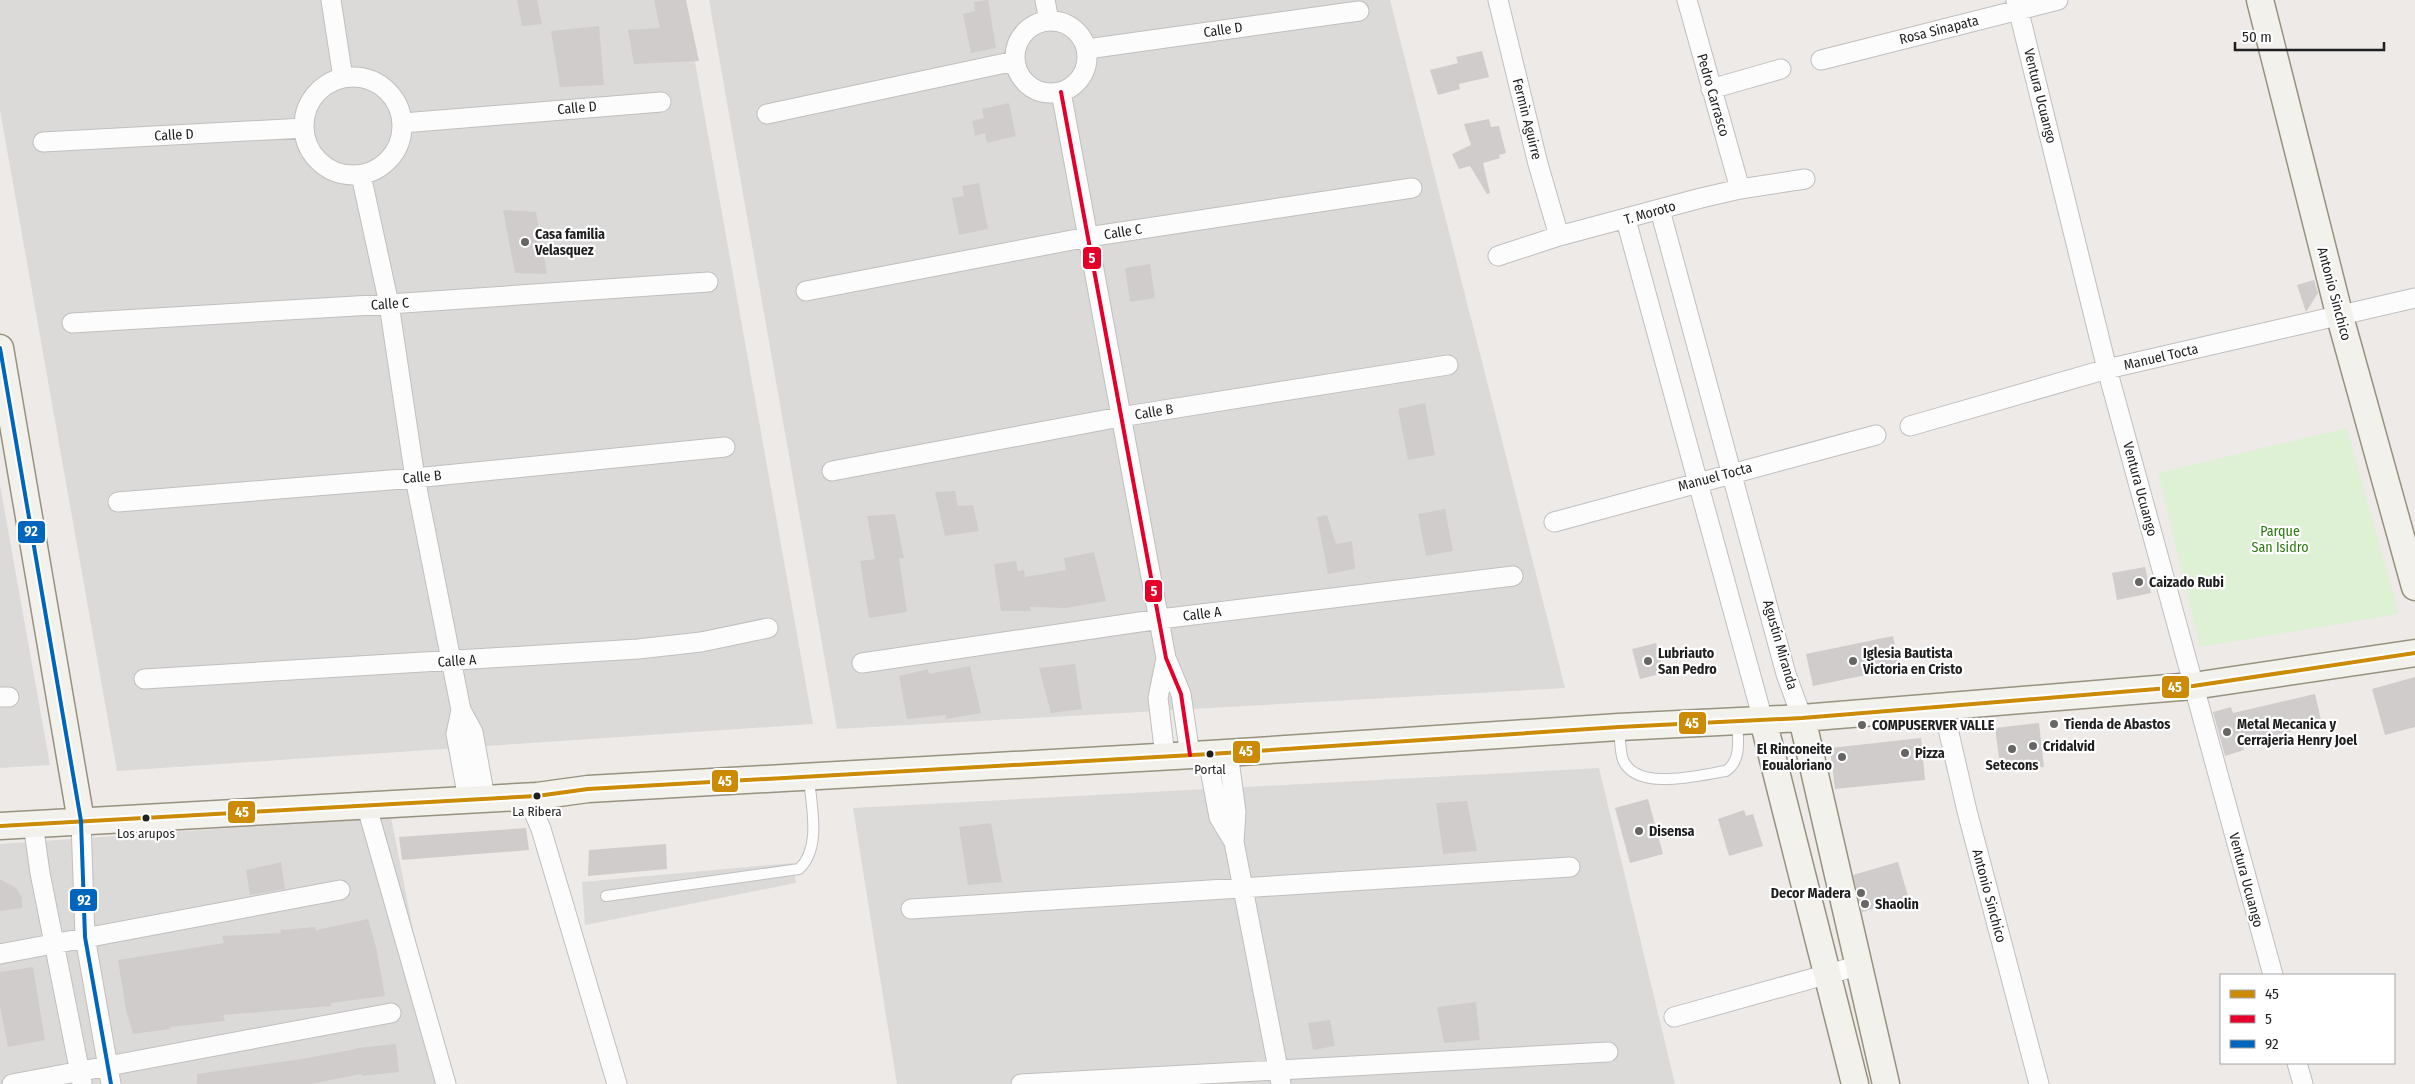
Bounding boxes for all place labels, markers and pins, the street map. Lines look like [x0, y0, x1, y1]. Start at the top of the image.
place label: Casa familia Velasquez [534, 226, 605, 259]
marker: Casa familia Velasquez [519, 236, 531, 248]
place label: Caizado Rubi [2149, 574, 2224, 591]
marker: Caizado Rubi [2133, 576, 2145, 588]
place label: Lubriauto San Pedro [1658, 645, 1717, 678]
place label: Iglesia Bautista Victoria en Cristo [1862, 645, 1963, 678]
marker: Lubriauto San Pedro [1642, 655, 1654, 667]
marker: Iglesia Bautista Victoria en Cristo [1847, 655, 1859, 667]
place label: Tienda de Abastos [2064, 716, 2170, 733]
place label: Metal Mecanica y Cerrajeria Henry Joel [2237, 716, 2357, 749]
place label: COMPUSERVER VALLE [1872, 717, 1995, 734]
marker: Tienda de Abastos [2048, 718, 2060, 730]
marker: COMPUSERVER VALLE [1856, 719, 1868, 731]
marker: Metal Mecanica y Cerrajeria Henry Joel [2221, 726, 2233, 738]
place label: Cridalvid [2043, 738, 2095, 755]
marker: Cridalvid [2027, 740, 2039, 752]
place label: El Rinconeite Eoualoriano [1757, 741, 1833, 774]
marker: Setecons [2006, 743, 2018, 755]
place label: Pizza [1915, 745, 1945, 762]
marker: Pizza [1899, 747, 1911, 759]
marker: Portal [1205, 749, 1215, 759]
marker: El Rinconeite Eoualoriano [1836, 751, 1848, 763]
place label: Setecons [1986, 757, 2038, 774]
place label: Portal [1194, 762, 1226, 777]
marker: La Ribera [532, 791, 542, 801]
place label: La Ribera [512, 804, 562, 819]
marker: Los arupos [141, 813, 151, 823]
place label: Disensa [1649, 823, 1695, 840]
marker: Disensa [1633, 825, 1645, 837]
place label: Los arupos [117, 826, 175, 841]
place label: Decor Madera [1771, 885, 1851, 902]
marker: Decor Madera [1855, 887, 1867, 899]
place label: Shaolin [1875, 896, 1919, 913]
marker: Shaolin [1859, 898, 1871, 910]

